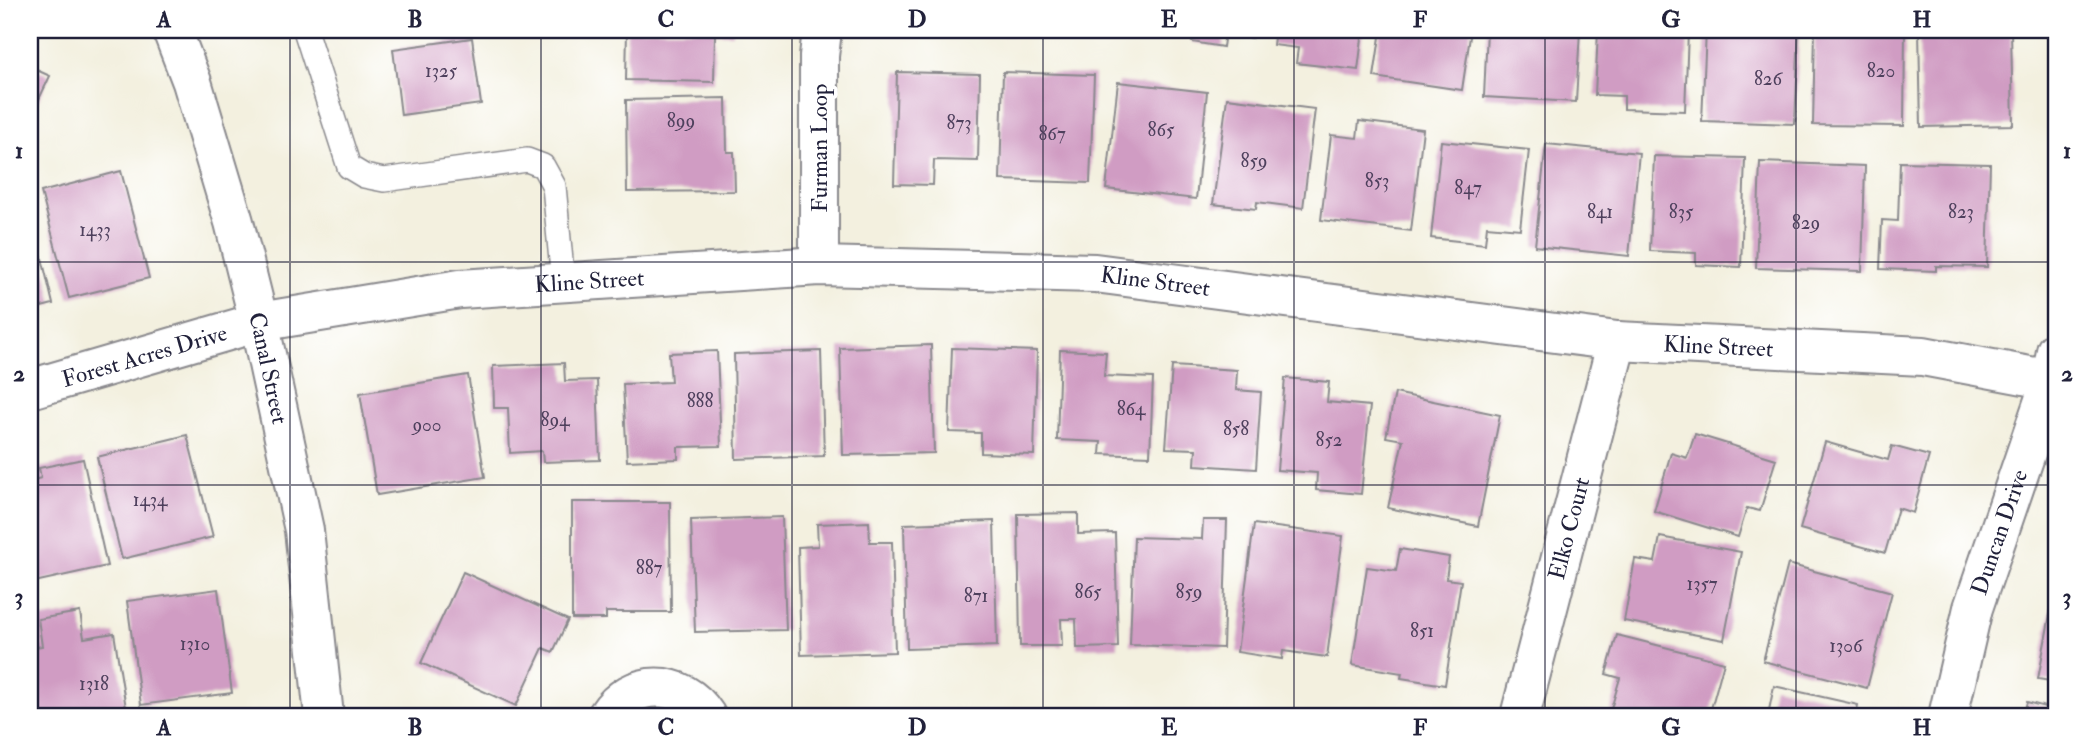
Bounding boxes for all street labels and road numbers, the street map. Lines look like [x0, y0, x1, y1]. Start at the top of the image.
street label: Furman Loop [805, 84, 835, 212]
street label: Kline Street [1099, 260, 1212, 303]
street label: Kline Street [534, 263, 645, 299]
street label: Canal Street [242, 309, 295, 427]
street label: Forest Acres Drive [58, 318, 231, 394]
street label: Kline Street [1663, 329, 1774, 364]
street label: Duncan Drive [1965, 466, 2034, 599]
street label: Elko Court [1542, 474, 1596, 583]

